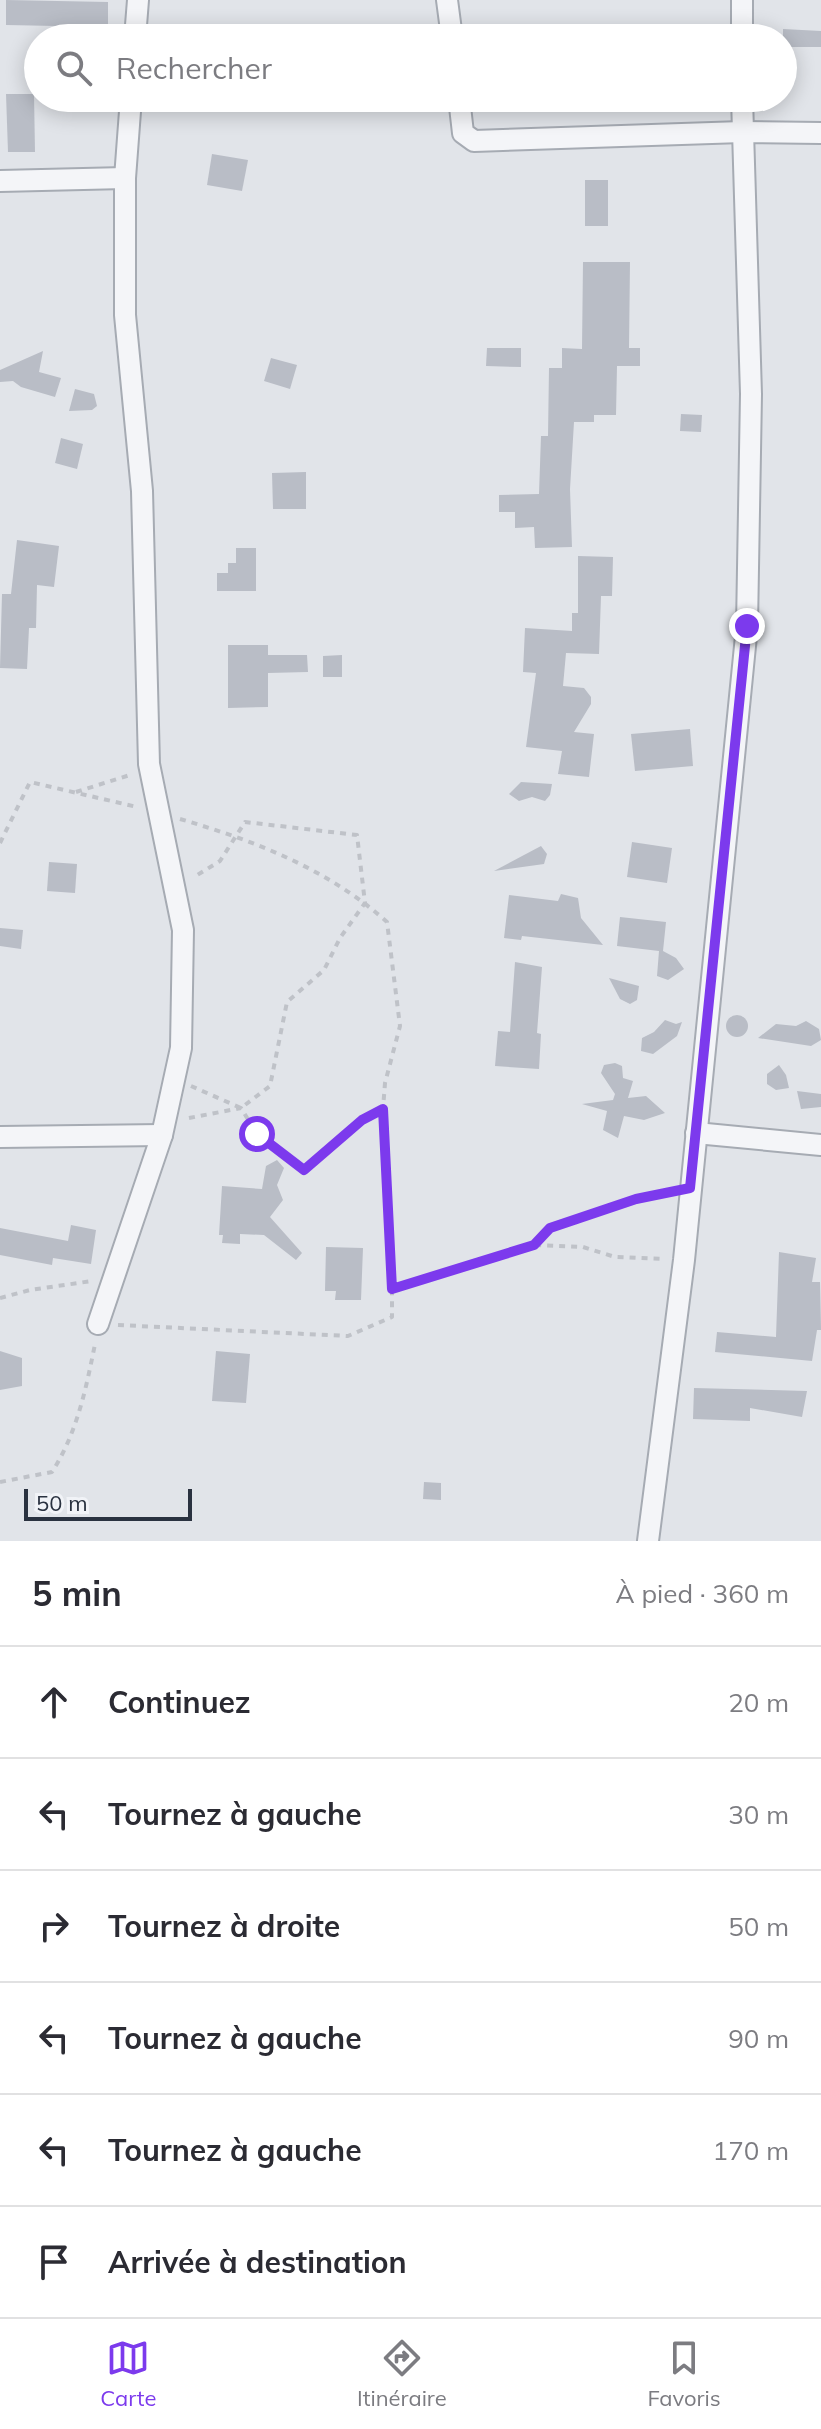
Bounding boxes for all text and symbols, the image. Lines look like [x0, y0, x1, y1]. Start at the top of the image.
search box [24, 24, 797, 112]
icon: search [52, 46, 96, 90]
text: Rechercher [116, 49, 272, 87]
route end [729, 608, 765, 644]
route start [239, 1116, 275, 1152]
scale bar [24, 1485, 192, 1521]
text: 50 m [36, 1489, 87, 1517]
text: 5 min [32, 1572, 122, 1615]
text: À pied · 360 m [616, 1577, 789, 1610]
icon: ahead [32, 1680, 76, 1724]
text: Continuez [108, 1683, 251, 1721]
text: 20 m [728, 1686, 789, 1719]
icon: left [32, 1792, 76, 1836]
text: Tournez à gauche [108, 1795, 362, 1833]
text: 30 m [728, 1798, 789, 1831]
icon: right [32, 1904, 76, 1948]
text: Tournez à droite [108, 1907, 340, 1945]
text: 50 m [728, 1910, 789, 1943]
icon: left [32, 2016, 76, 2060]
text: Tournez à gauche [108, 2019, 362, 2057]
text: 90 m [728, 2022, 789, 2055]
icon: left [32, 2128, 76, 2172]
text: Tournez à gauche [108, 2131, 362, 2169]
text: 170 m [713, 2134, 789, 2167]
icon: arrive [32, 2240, 76, 2284]
text: Arrivée à destination [108, 2243, 407, 2281]
tab: Carte [100, 2336, 156, 2412]
tab: Itinéraire [357, 2336, 447, 2412]
tab: Favoris [647, 2336, 721, 2412]

